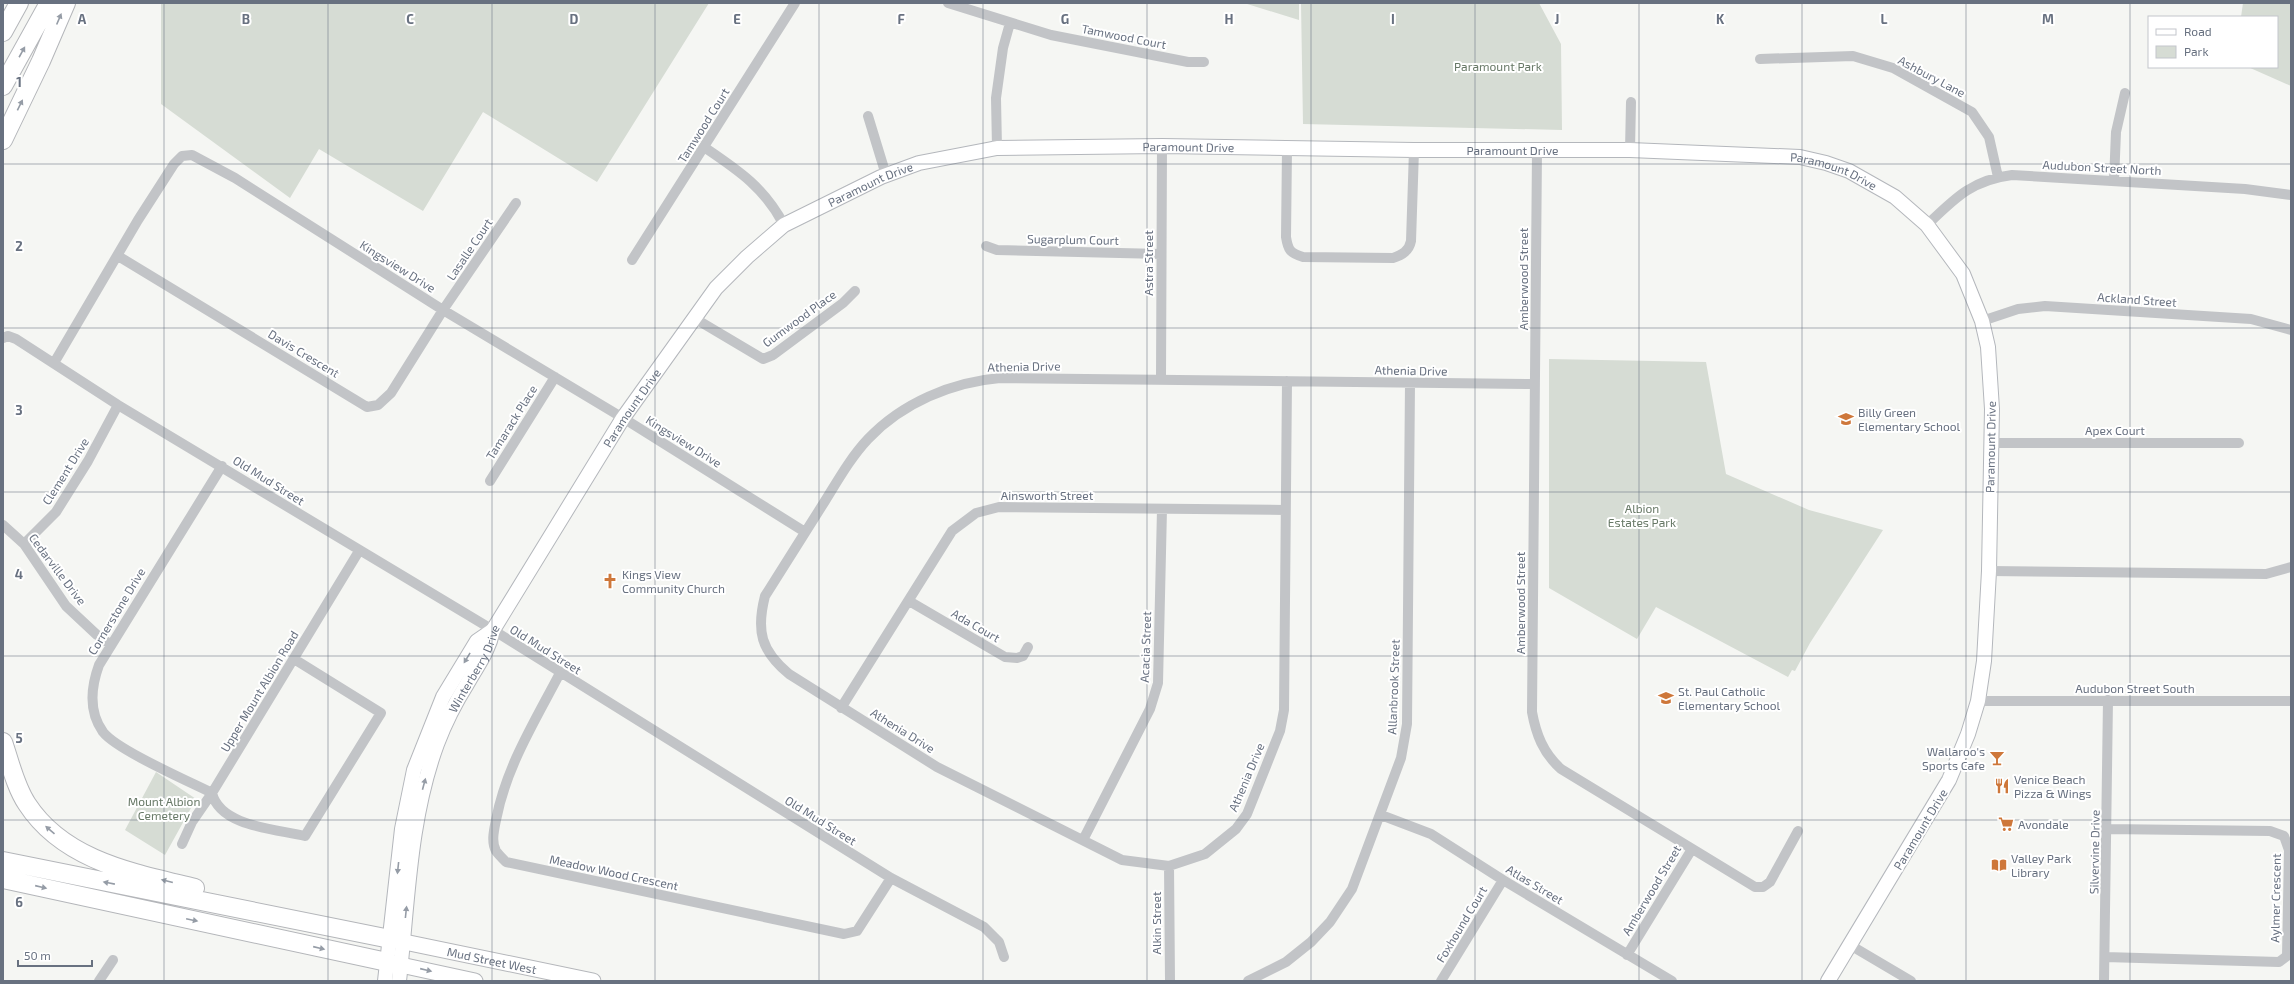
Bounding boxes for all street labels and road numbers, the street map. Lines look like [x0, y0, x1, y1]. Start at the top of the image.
street label: Tamwood Court [1081, 21, 1168, 51]
street label: Ashbury Lane [1896, 52, 1968, 100]
street label: Tamwood Court [674, 85, 732, 165]
street label: Paramount Drive [1142, 139, 1235, 154]
street label: Paramount Drive [1466, 143, 1558, 157]
street label: Paramount Drive [1790, 150, 1880, 192]
street label: Audubon Street North [2042, 157, 2162, 177]
street label: Paramount Drive [825, 159, 915, 209]
street label: Lasalle Court [443, 215, 495, 283]
street label: Amberwood Street [1516, 227, 1530, 330]
street label: Astra Street [1141, 230, 1155, 296]
street label: Sugarplum Court [1027, 231, 1120, 247]
street label: Kingsview Drive [358, 237, 438, 295]
street label: Gumwood Place [760, 287, 838, 349]
street label: Ackland Street [2097, 289, 2178, 309]
street label: Davis Crescent [266, 326, 342, 380]
street label: Athenia Drive [987, 358, 1061, 374]
street label: Athenia Drive [1374, 362, 1448, 378]
street label: Paramount Drive [600, 366, 663, 450]
street label: Tamarack Place [483, 382, 539, 462]
street label: Paramount Drive [1982, 401, 1998, 493]
street label: Kingsview Drive [644, 412, 724, 470]
street label: Apex Court [2085, 423, 2145, 437]
street label: Clement Drive [39, 435, 91, 507]
street label: Old Mud Street [231, 452, 308, 508]
street label: Ainsworth Street [1001, 488, 1094, 502]
street label: Cedarville Drive [27, 531, 89, 607]
street label: Amberwood Street [1513, 551, 1527, 654]
street label: Cornerstone Drive [85, 565, 147, 657]
street label: Ada Court [949, 606, 1003, 645]
street label: Acacia Street [1137, 611, 1153, 683]
street label: Old Mud Street [508, 621, 585, 677]
street label: Winterberry Drive [445, 622, 502, 715]
street label: Upper Mount Albion Road [217, 628, 301, 754]
street label: Allanbrook Street [1384, 639, 1402, 735]
street label: Audubon Street South [2075, 681, 2195, 695]
street label: Athenia Drive [868, 705, 938, 755]
street label: Athenia Drive [1225, 741, 1267, 813]
street label: Paramount Drive [1890, 786, 1950, 872]
street label: Old Mud Street [783, 792, 860, 848]
street label: Silvervine Drive [2086, 810, 2102, 894]
street label: Amberwood Street [1619, 842, 1684, 938]
street label: Meadow Wood Crescent [548, 851, 680, 893]
street label: Aylmer Crescent [2267, 853, 2283, 943]
street label: Atlas Street [1504, 861, 1566, 907]
street label: Foxhound Court [1433, 883, 1489, 965]
street label: Alkin Street [1149, 891, 1163, 955]
street label: Mud Street West [446, 944, 538, 976]

